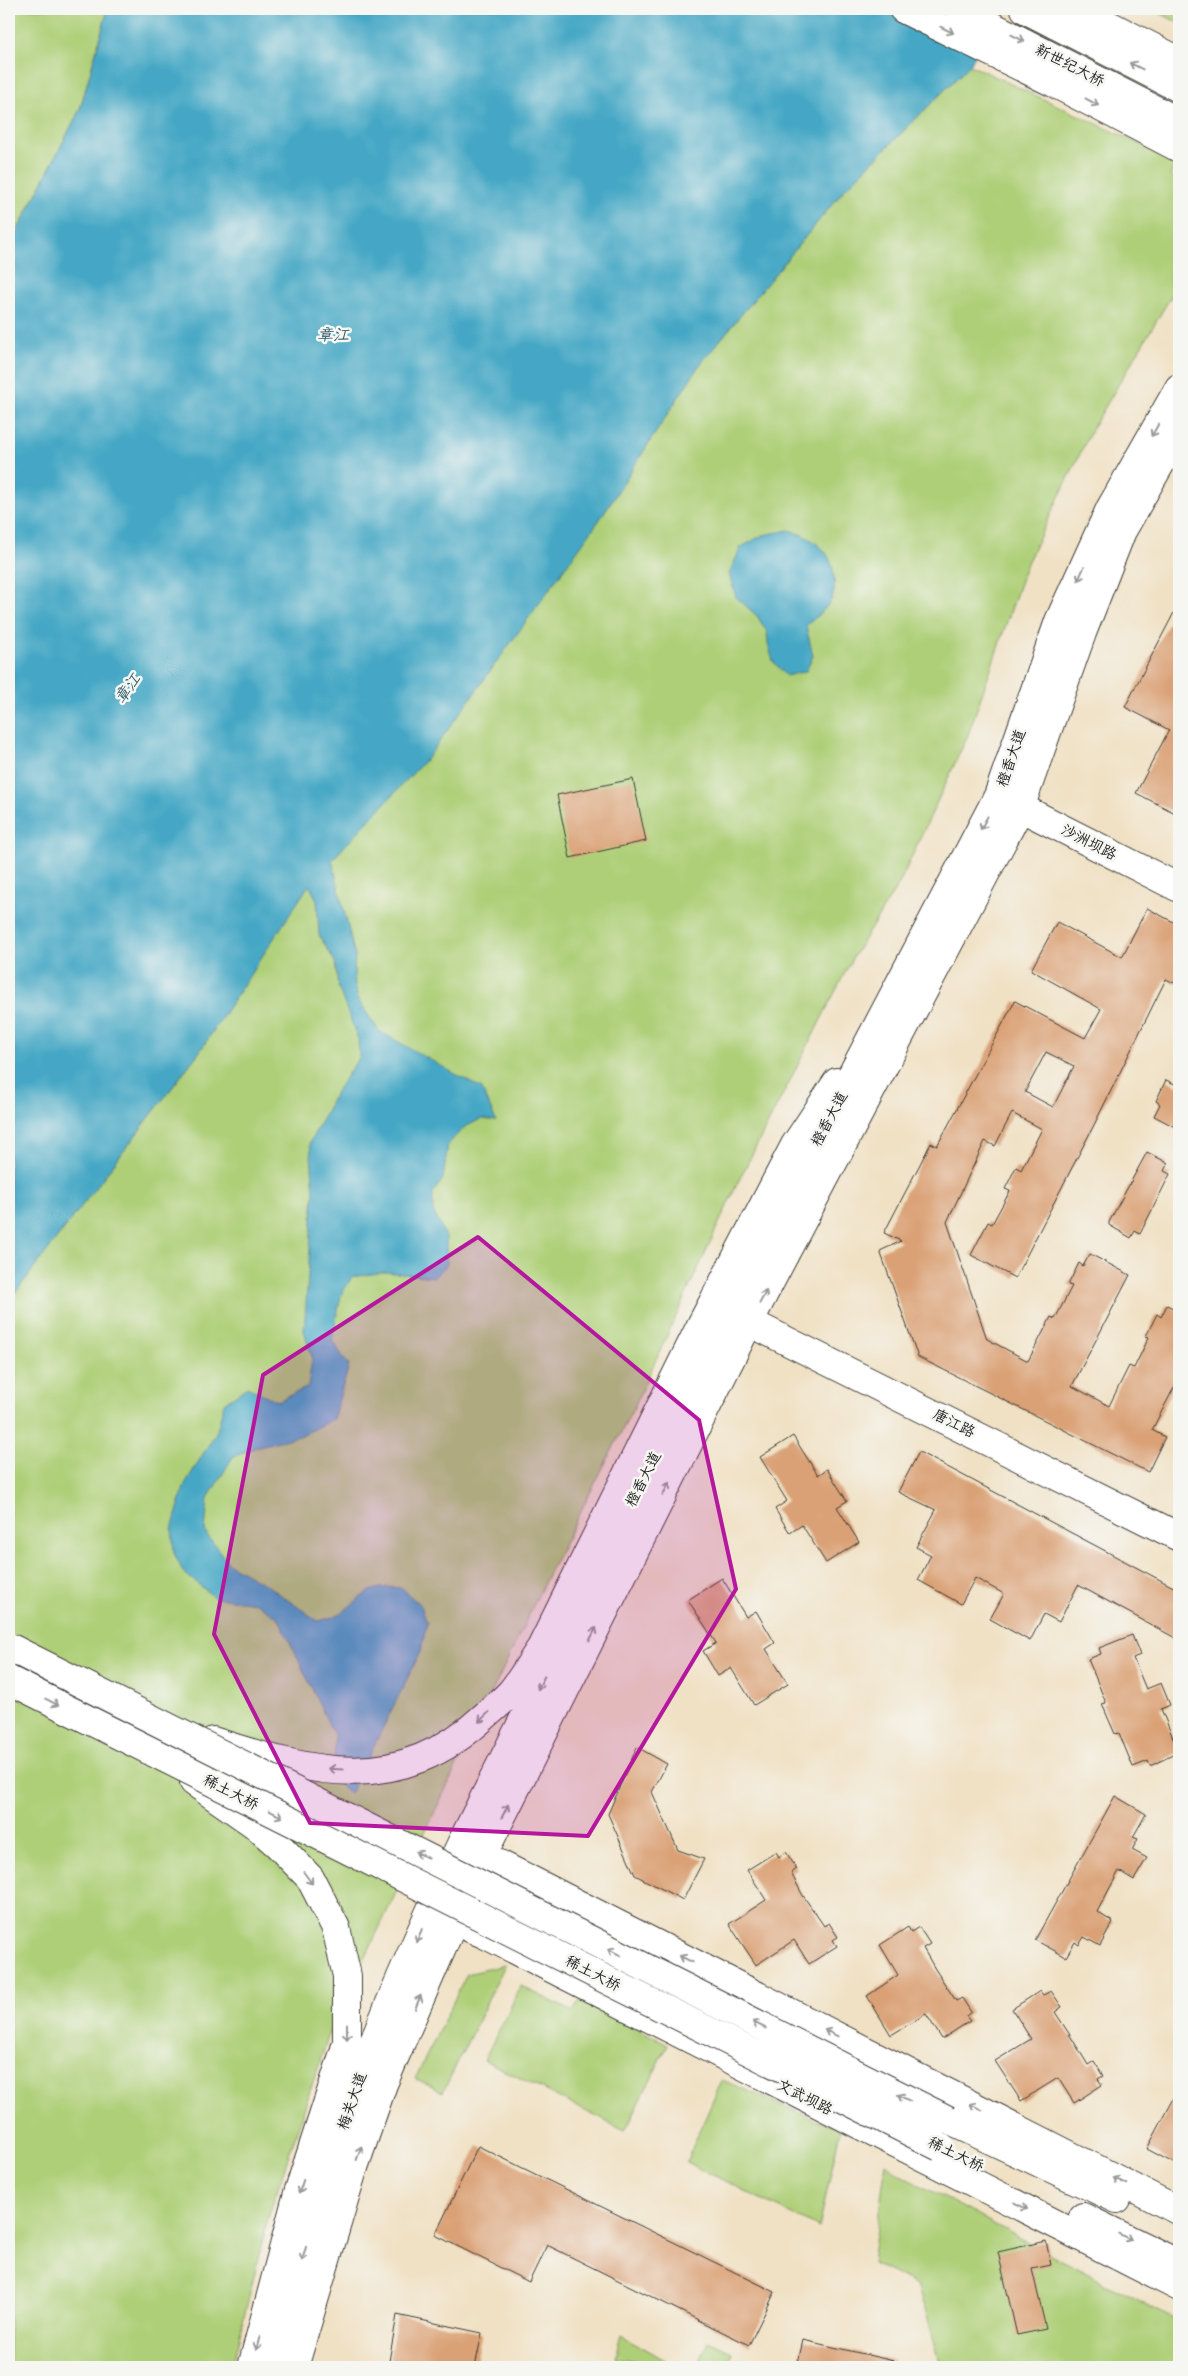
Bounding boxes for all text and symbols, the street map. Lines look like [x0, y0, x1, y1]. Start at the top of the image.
one-way arrow [939, 25, 954, 35]
one-way arrow [1011, 34, 1026, 44]
street label: 新世纪大桥 [1032, 39, 1108, 91]
one-way arrow [1129, 61, 1144, 70]
one-way arrow [1084, 98, 1099, 108]
water label: 章江 [317, 324, 350, 345]
one-way arrow [1149, 422, 1159, 436]
one-way arrow [1075, 566, 1085, 581]
water label: 章江 [110, 668, 146, 707]
street label: 橙香大道 [992, 726, 1030, 790]
one-way arrow [979, 816, 989, 831]
street label: 沙洲坝路 [1058, 819, 1120, 865]
street label: 橙香大道 [806, 1088, 852, 1150]
one-way arrow [758, 1289, 768, 1304]
street label: 唐江路 [929, 1404, 979, 1442]
street label: 橙香大道 [620, 1448, 666, 1510]
one-way arrow [661, 1481, 671, 1496]
one-way arrow [589, 1627, 599, 1642]
one-way arrow [536, 1676, 546, 1691]
one-way arrow [45, 1697, 60, 1707]
one-way arrow [477, 1711, 490, 1723]
one-way arrow [328, 1764, 344, 1774]
street label: 稀土大桥 [200, 1769, 262, 1815]
one-way arrow [500, 1803, 510, 1818]
one-way arrow [268, 1810, 283, 1819]
one-way arrow [415, 1850, 430, 1859]
one-way arrow [303, 1871, 313, 1885]
one-way arrow [413, 1929, 422, 1944]
one-way arrow [607, 1947, 622, 1956]
street label: 稀土大桥 [562, 1950, 624, 1996]
one-way arrow [679, 1954, 694, 1963]
one-way arrow [414, 1995, 424, 2010]
one-way arrow [752, 2020, 767, 2029]
one-way arrow [342, 2023, 352, 2039]
one-way arrow [824, 2028, 839, 2037]
street label: 梅关大道 [333, 2069, 371, 2133]
street label: 文武坝路 [774, 2074, 836, 2120]
one-way arrow [897, 2093, 912, 2102]
one-way arrow [968, 2102, 983, 2112]
street label: 稀土大桥 [925, 2132, 987, 2176]
one-way arrow [355, 2146, 364, 2161]
one-way arrow [1113, 2176, 1128, 2185]
one-way arrow [295, 2178, 305, 2194]
one-way arrow [1013, 2202, 1028, 2211]
one-way arrow [1117, 2233, 1132, 2242]
one-way arrow [299, 2245, 309, 2261]
one-way arrow [253, 2335, 262, 2351]

